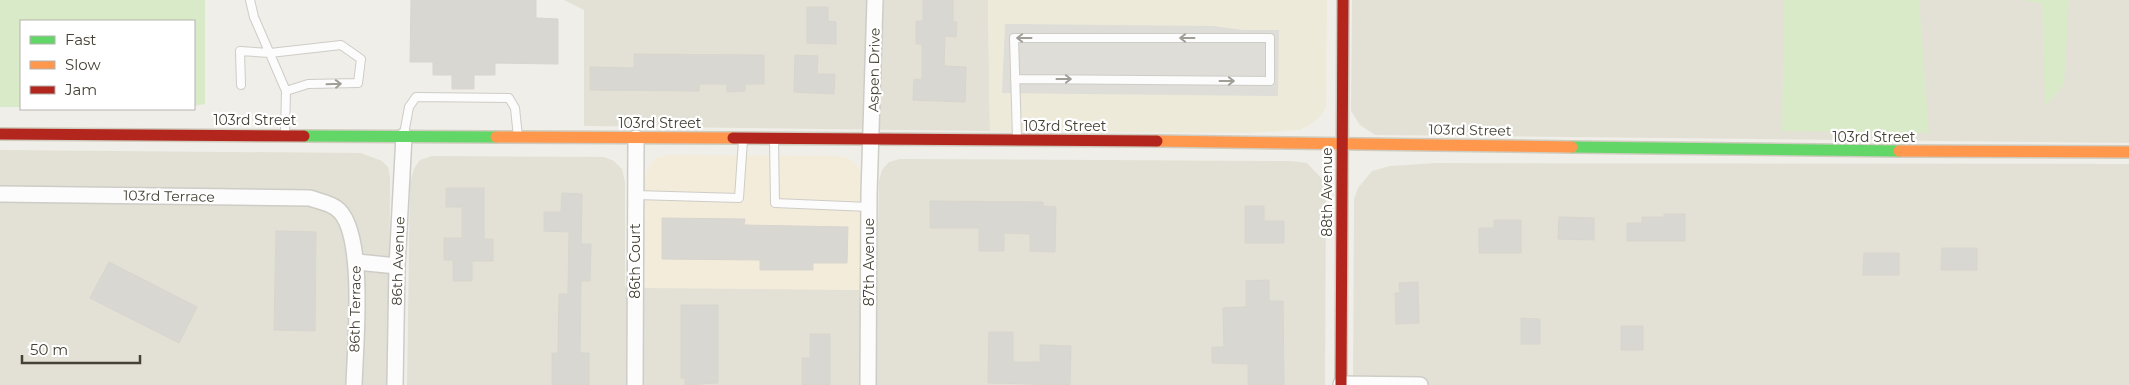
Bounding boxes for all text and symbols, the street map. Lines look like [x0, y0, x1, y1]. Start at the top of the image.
legend [20, 20, 195, 110]
street label: Aspen Drive [864, 28, 884, 112]
text: Fast [65, 30, 96, 49]
one-way arrow [1016, 33, 1032, 43]
one-way arrow [1179, 33, 1195, 43]
text: Slow [65, 55, 101, 74]
one-way arrow [1056, 74, 1072, 84]
one-way arrow [1218, 76, 1234, 85]
one-way arrow [326, 79, 342, 88]
text: Jam [64, 80, 97, 99]
street label: 103rd Street [214, 111, 297, 129]
street label: 103rd Street [619, 114, 702, 132]
street label: 103rd Street [1024, 117, 1107, 135]
street label: 103rd Street [1428, 120, 1512, 140]
street label: 103rd Street [1833, 128, 1916, 146]
street label: 88th Avenue [1318, 147, 1336, 237]
street label: 103rd Terrace [123, 186, 215, 206]
street label: 86th Avenue [387, 216, 409, 306]
street label: 87th Avenue [860, 218, 878, 306]
street label: 86th Court [626, 223, 644, 299]
street label: 86th Terrace [345, 265, 365, 353]
scale bar [22, 332, 140, 364]
text: 50 m [30, 340, 68, 359]

